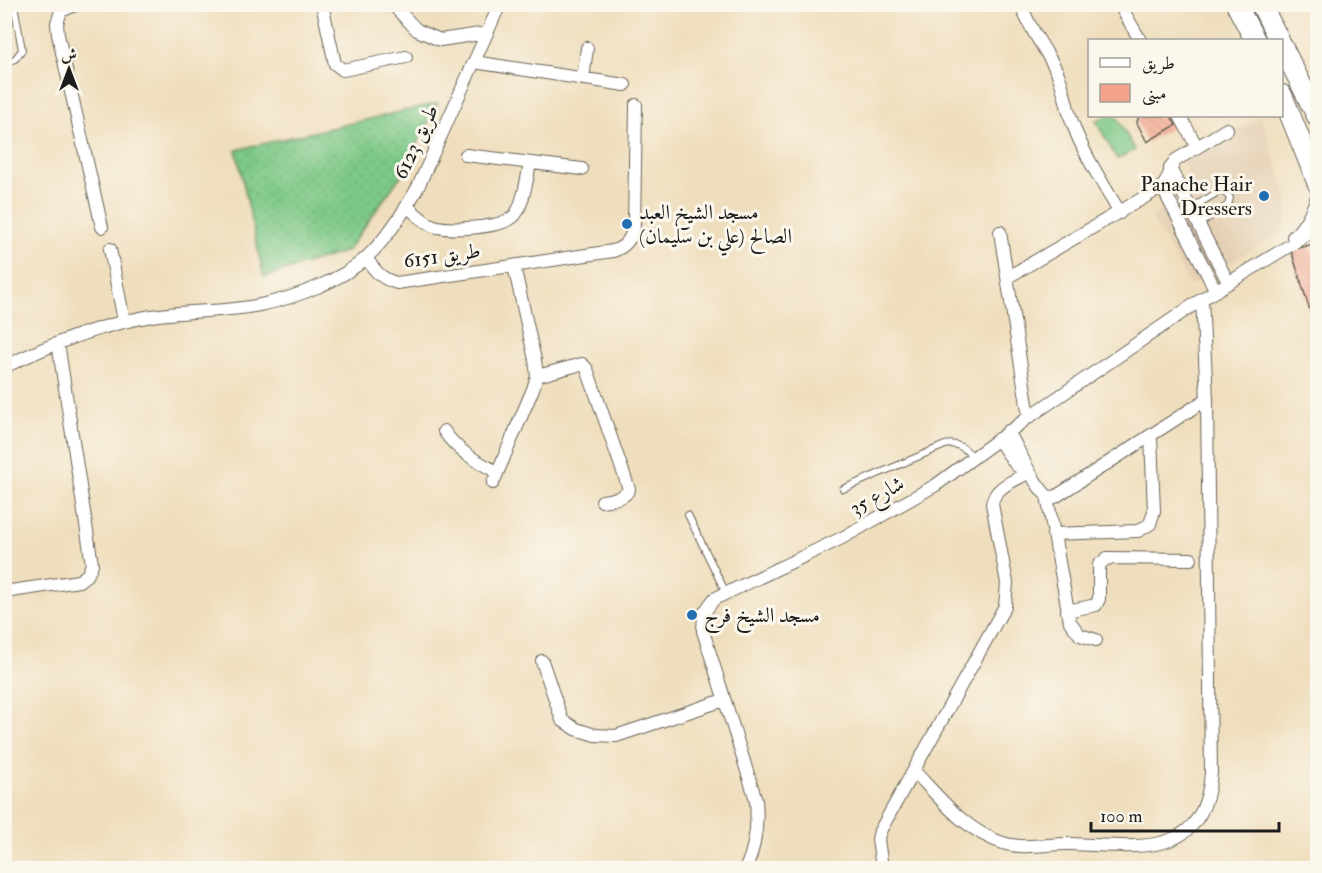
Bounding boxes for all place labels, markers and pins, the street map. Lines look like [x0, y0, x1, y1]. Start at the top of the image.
place label: Panache Hair Dressers [1140, 171, 1252, 222]
marker: Panache Hair Dressers [1257, 189, 1271, 203]
place label: مسجد الشيخ العبد الصالح (علي بن سليمان) [639, 199, 792, 256]
marker: مسجد الشيخ العبد الصالح (علي بن سليمان) [620, 217, 634, 231]
place label: مسجد الشيخ فرج [704, 602, 820, 634]
marker: مسجد الشيخ فرج [685, 608, 699, 622]

